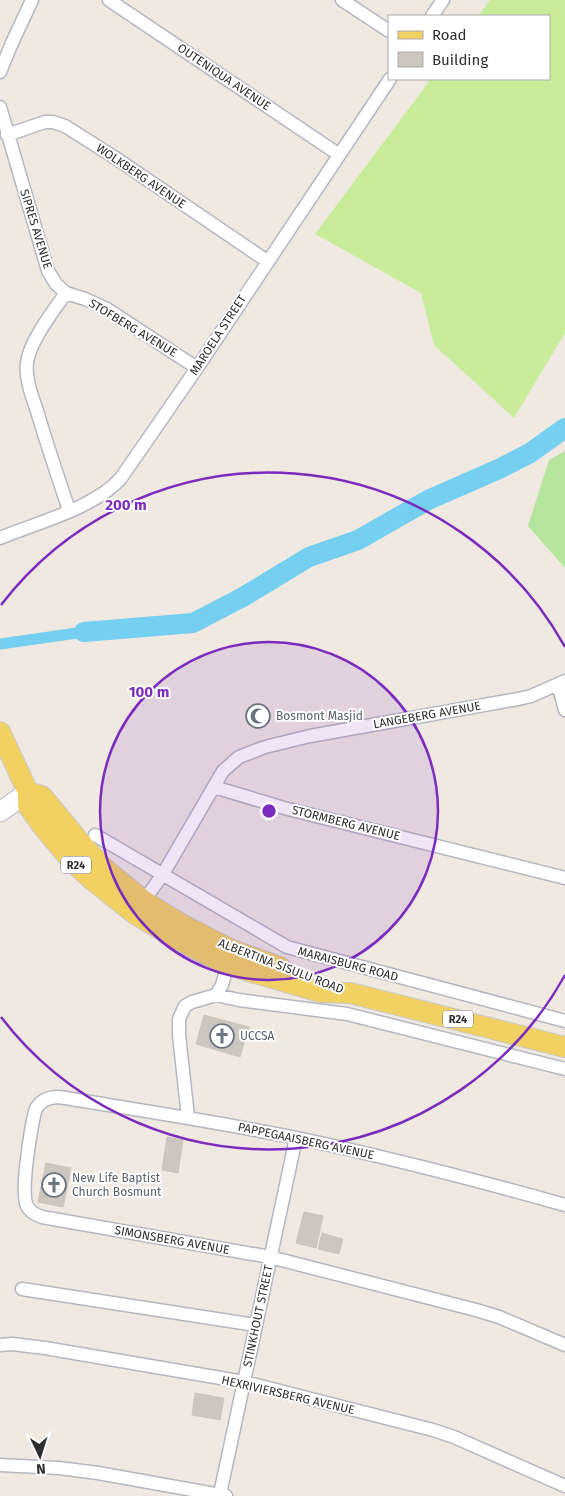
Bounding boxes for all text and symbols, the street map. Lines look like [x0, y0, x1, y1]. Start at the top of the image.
legend [388, 15, 550, 80]
text: Road [432, 26, 467, 44]
street label: OUTENIQUA AVENUE [175, 41, 273, 113]
text: Building [432, 51, 488, 69]
street label: WOLKBERG AVENUE [93, 141, 189, 211]
street label: SIPRES AVENUE [17, 187, 55, 271]
street label: MAROELA STREET [187, 292, 250, 378]
street label: STOFBERG AVENUE [86, 296, 180, 360]
text: 200 m [105, 496, 147, 514]
text: 100 m [129, 683, 169, 701]
street label: LANGEBERG AVENUE [372, 699, 482, 731]
mosque icon: Bosmont Masjid [245, 703, 271, 729]
place label: Bosmont Masjid [276, 709, 363, 723]
centre of rings [260, 802, 278, 820]
street label: STORMBERG AVENUE [290, 803, 402, 843]
road number: R24 [61, 856, 91, 874]
street label: ALBERTINA SISULU ROAD [216, 936, 346, 996]
street label: MARAISBURG ROAD [296, 944, 400, 984]
road number: R24 [443, 1011, 473, 1028]
church icon: UCCSA [209, 1023, 235, 1049]
place label: UCCSA [240, 1029, 275, 1043]
street label: PAPPEGAAISBERG AVENUE [237, 1120, 375, 1162]
place label: New Life Baptist Church Bosmunt [72, 1171, 162, 1199]
church icon: New Life Baptist Church Bosmunt [41, 1172, 67, 1198]
street label: SIMONSBERG AVENUE [114, 1223, 230, 1257]
street label: STINKHOUT STREET [240, 1263, 276, 1368]
street label: HEXRIVIERSBERG AVENUE [220, 1373, 356, 1417]
north arrow [15, 1431, 65, 1481]
text: N [36, 1460, 46, 1477]

